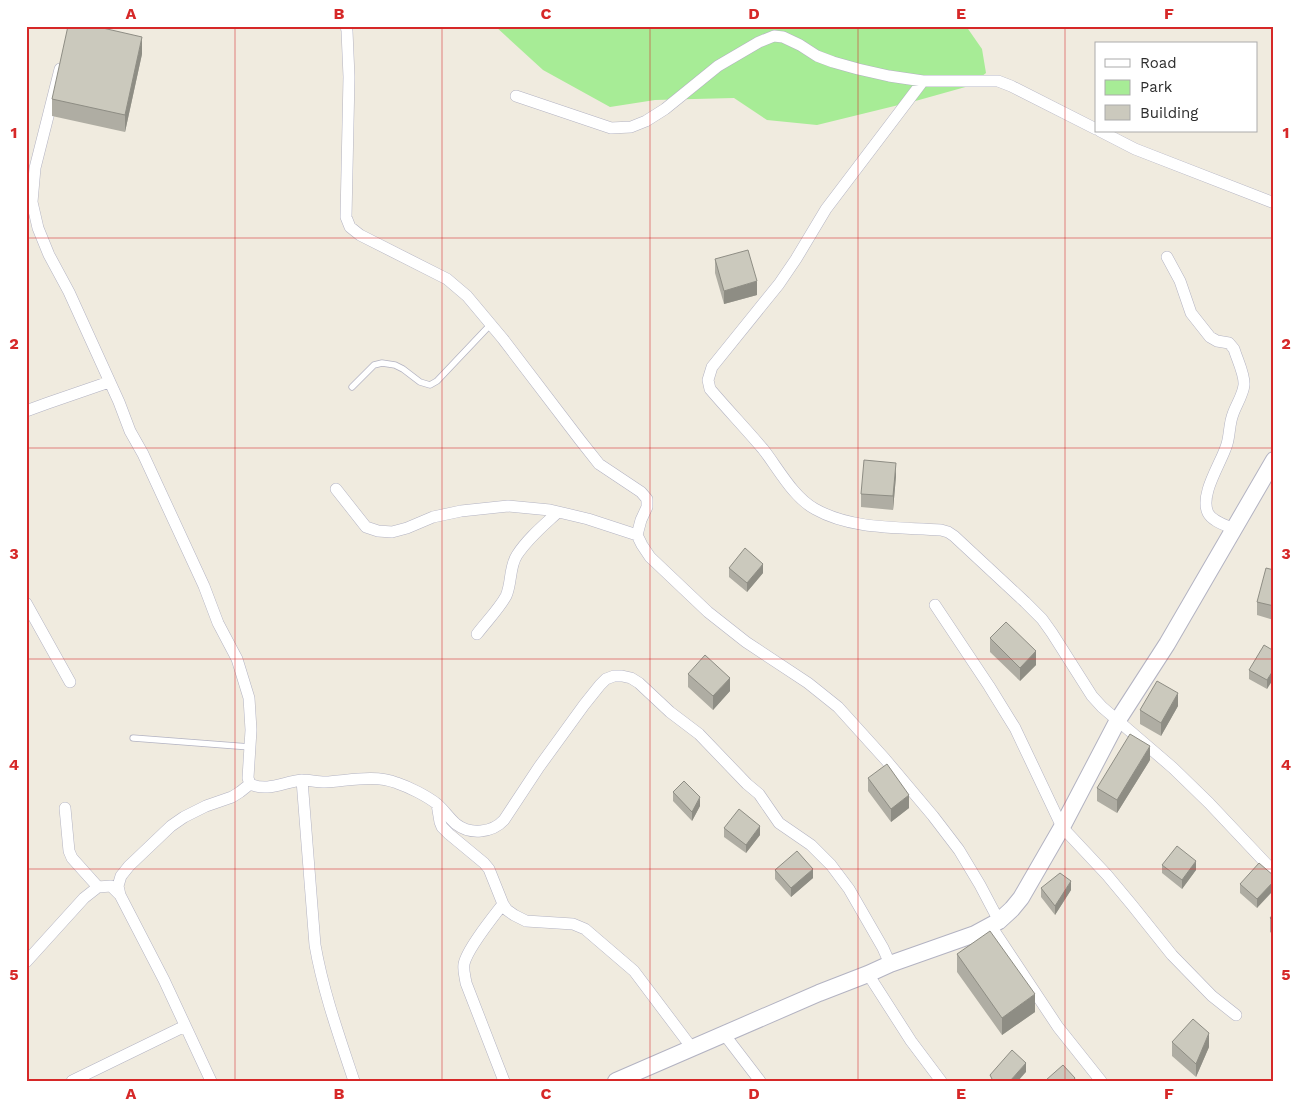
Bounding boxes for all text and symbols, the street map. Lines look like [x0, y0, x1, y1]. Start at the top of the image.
text: A [126, 4, 137, 23]
text: B [334, 4, 345, 23]
text: C [541, 4, 552, 23]
text: D [748, 4, 760, 23]
text: E [956, 4, 966, 23]
text: F [1164, 4, 1174, 23]
legend [1095, 42, 1258, 132]
text: Road [1140, 54, 1177, 72]
text: Park [1140, 78, 1173, 96]
text: Building [1140, 104, 1198, 122]
text: 1 [11, 123, 17, 142]
text: 1 [1283, 123, 1289, 142]
text: 2 [9, 334, 19, 353]
text: 2 [1281, 334, 1291, 353]
text: 3 [9, 544, 19, 563]
text: 3 [1281, 544, 1291, 563]
text: 4 [9, 755, 19, 774]
text: 4 [1281, 755, 1291, 774]
text: 5 [9, 965, 19, 984]
text: 5 [1281, 965, 1291, 984]
text: A [126, 1084, 137, 1103]
text: B [334, 1084, 345, 1103]
text: C [541, 1084, 552, 1103]
text: D [748, 1084, 760, 1103]
text: E [956, 1084, 966, 1103]
text: F [1164, 1084, 1174, 1103]

